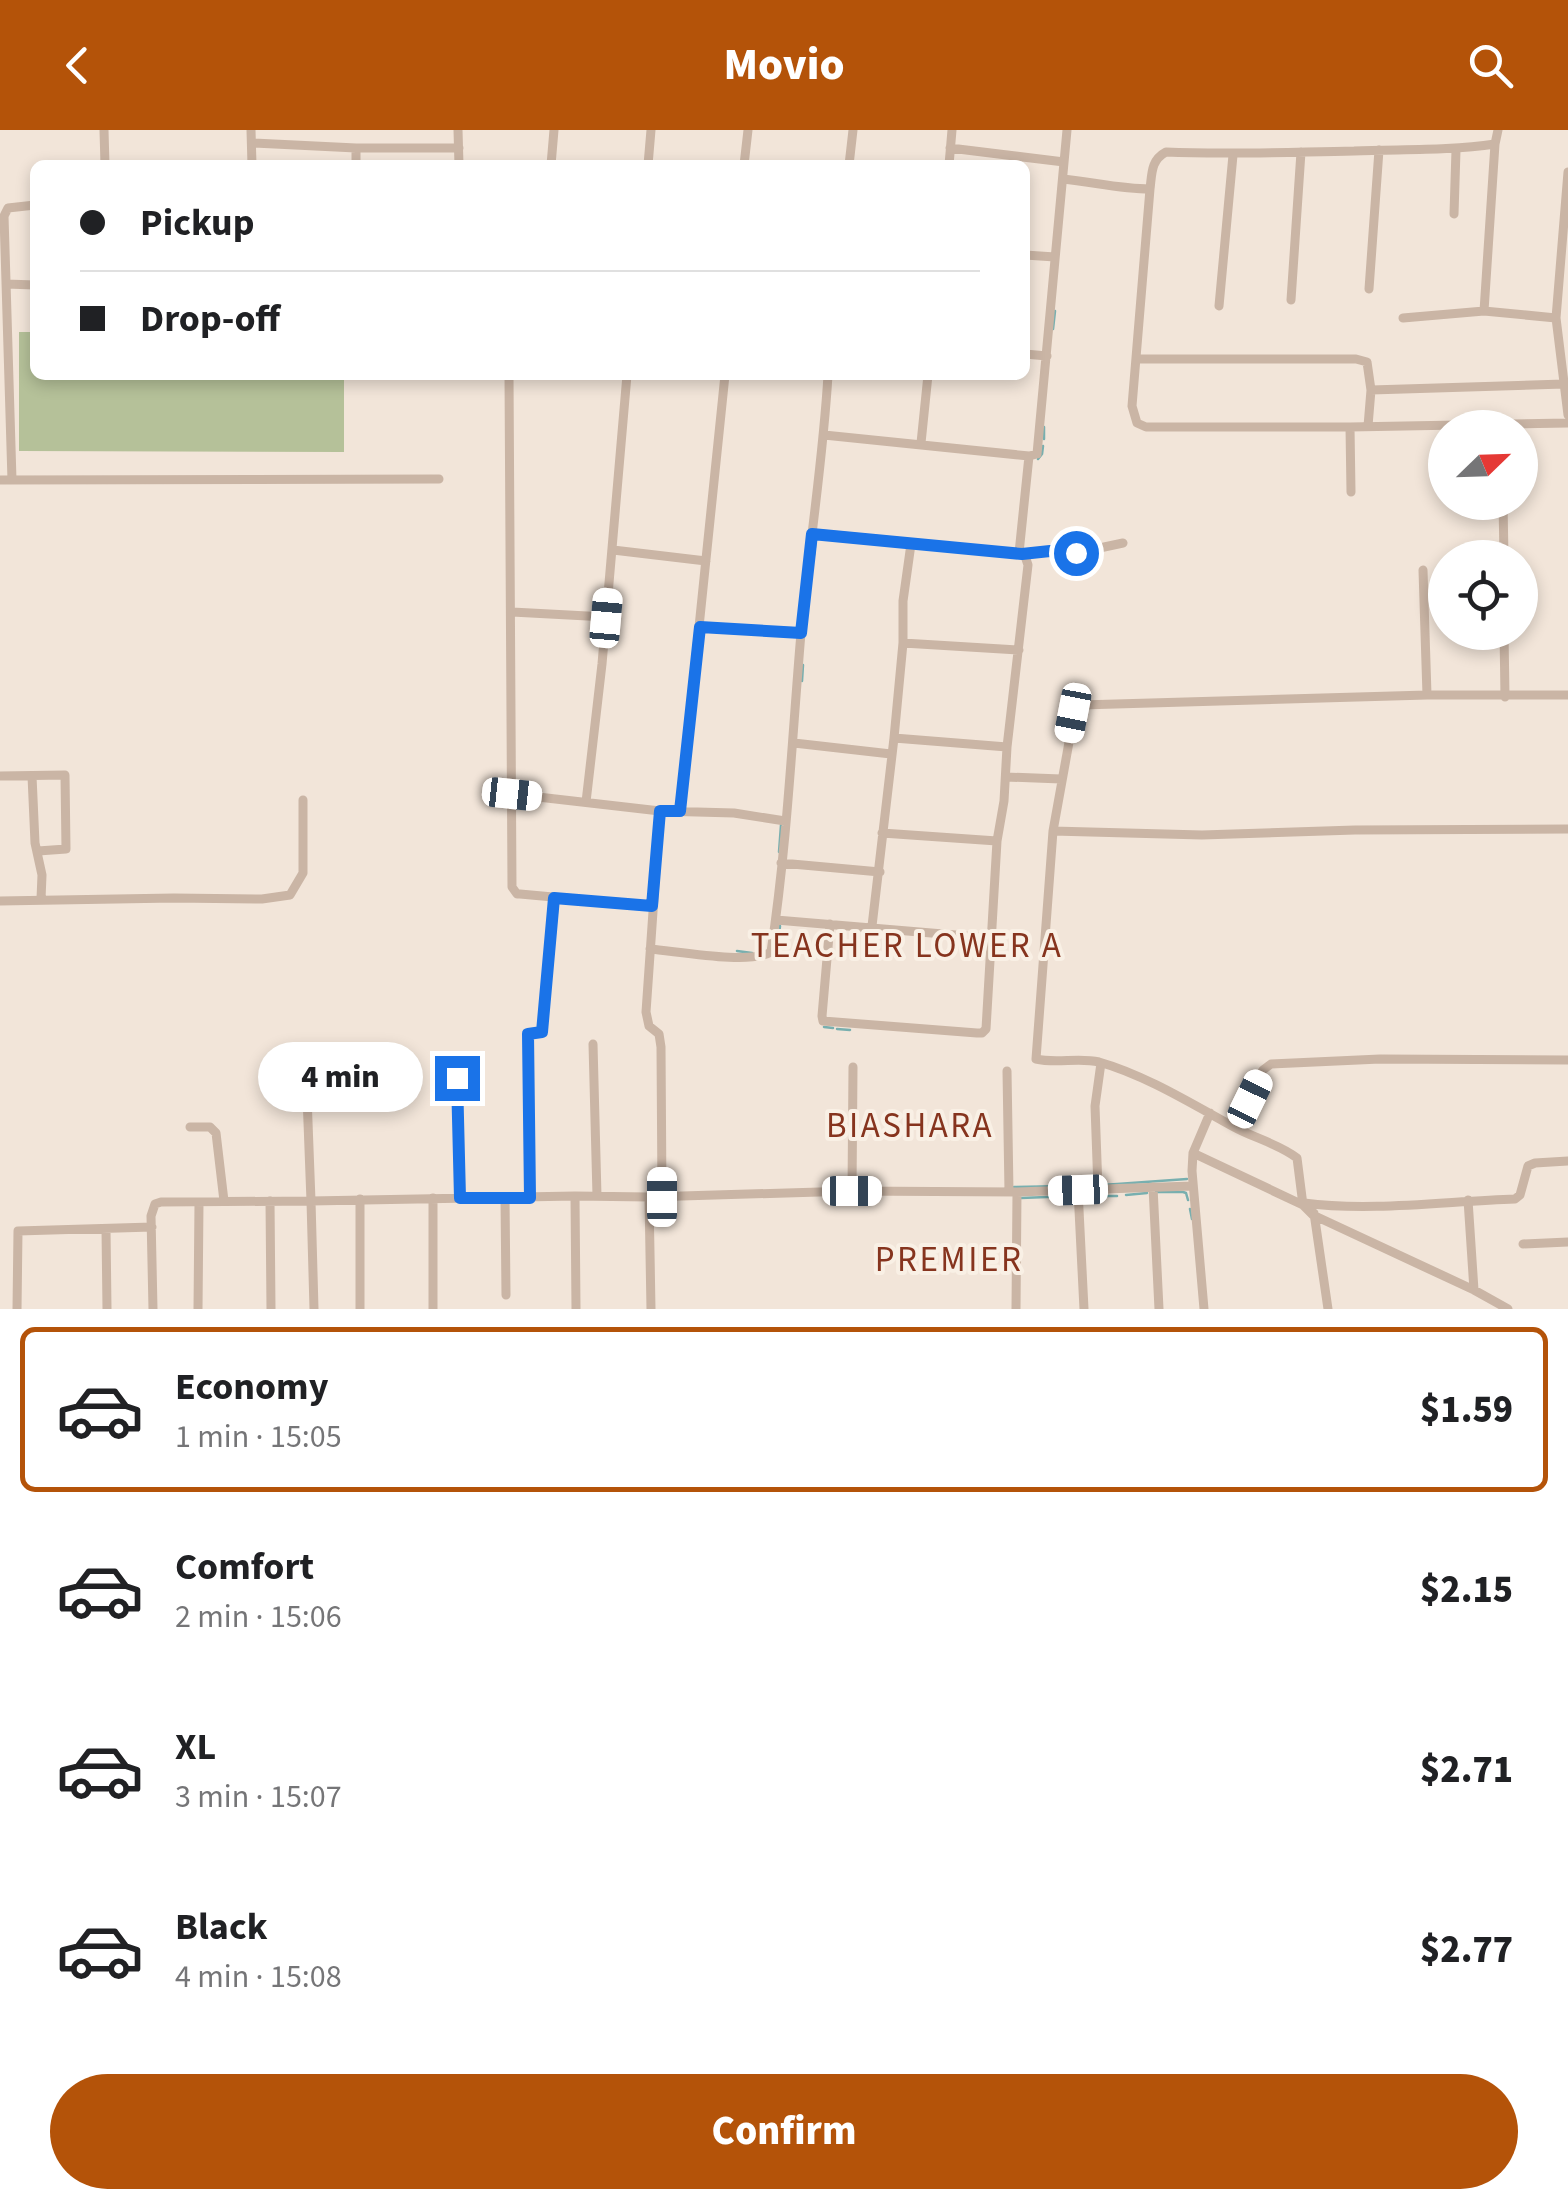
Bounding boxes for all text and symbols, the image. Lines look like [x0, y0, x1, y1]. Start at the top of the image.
text: Movio [723, 33, 845, 97]
icon: back [50, 38, 105, 93]
icon: search [1463, 38, 1518, 93]
text: Pickup [140, 196, 254, 250]
text: Drop-off [140, 292, 280, 346]
north arrow [1428, 410, 1538, 520]
map controls [1428, 410, 1538, 650]
route start [1054, 531, 1099, 576]
button: locate [1428, 540, 1538, 650]
car [588, 587, 624, 649]
car [1053, 681, 1093, 745]
car [481, 776, 543, 812]
district label: TEACHER LOWER A [751, 921, 1063, 971]
callout: 4 min [257, 1043, 422, 1113]
text: 4 min [301, 1054, 380, 1100]
route end [435, 1056, 480, 1101]
car [1223, 1065, 1277, 1133]
district label: BIASHARA [826, 1101, 994, 1151]
car [647, 1167, 677, 1227]
car [1047, 1174, 1109, 1206]
car [822, 1176, 882, 1206]
district label: PREMIER [875, 1235, 1023, 1285]
text: Economy [175, 1360, 328, 1414]
icon: car [55, 1365, 145, 1455]
text: $1.59 [1420, 1383, 1513, 1437]
text: 1 min · 15:05 [175, 1414, 342, 1460]
text: Comfort [175, 1540, 314, 1594]
icon: car [55, 1545, 145, 1635]
text: $2.15 [1420, 1563, 1513, 1617]
text: 2 min · 15:06 [175, 1594, 342, 1640]
text: XL [175, 1720, 216, 1774]
icon: car [55, 1725, 145, 1815]
text: $2.71 [1420, 1743, 1513, 1797]
text: 3 min · 15:07 [175, 1774, 342, 1820]
text: Black [175, 1900, 268, 1954]
icon: car [55, 1905, 145, 1995]
text: $2.77 [1420, 1923, 1513, 1977]
text: 4 min · 15:08 [175, 1954, 342, 2000]
button: Confirm [50, 2074, 1518, 2189]

